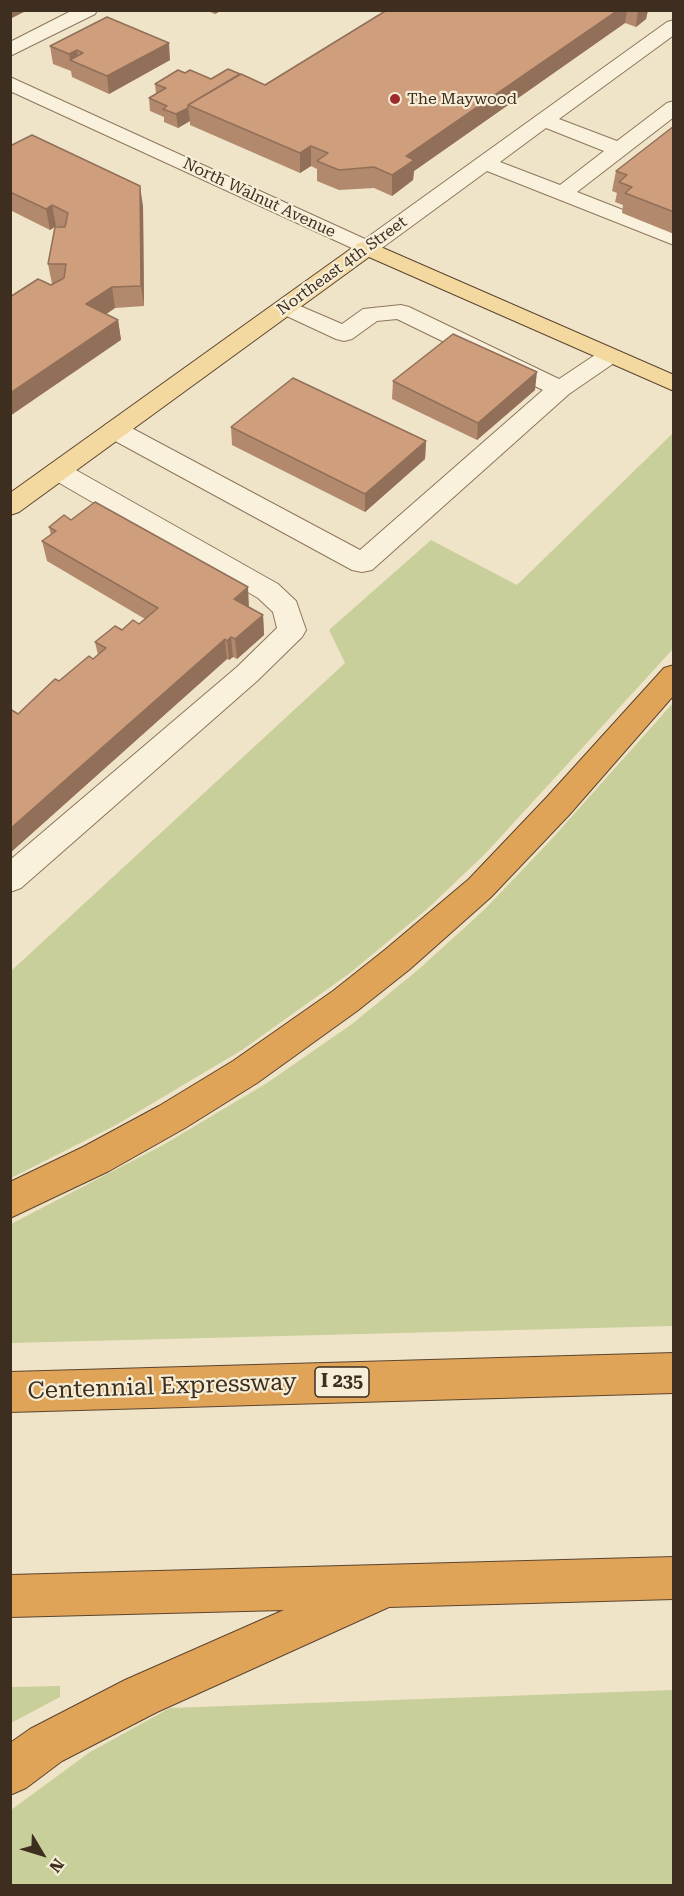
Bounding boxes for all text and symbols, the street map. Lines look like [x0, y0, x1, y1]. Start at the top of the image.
place label: The Maywood [407, 89, 517, 109]
marker: The Maywood [388, 92, 402, 106]
street label: North Walnut Avenue [180, 154, 338, 242]
street label: Northeast 4th Street [273, 212, 411, 320]
road number: I 235 [315, 1367, 369, 1397]
street label: Centennial Expressway [27, 1368, 297, 1406]
north arrow [12, 1824, 72, 1884]
text: N [45, 1855, 68, 1876]

